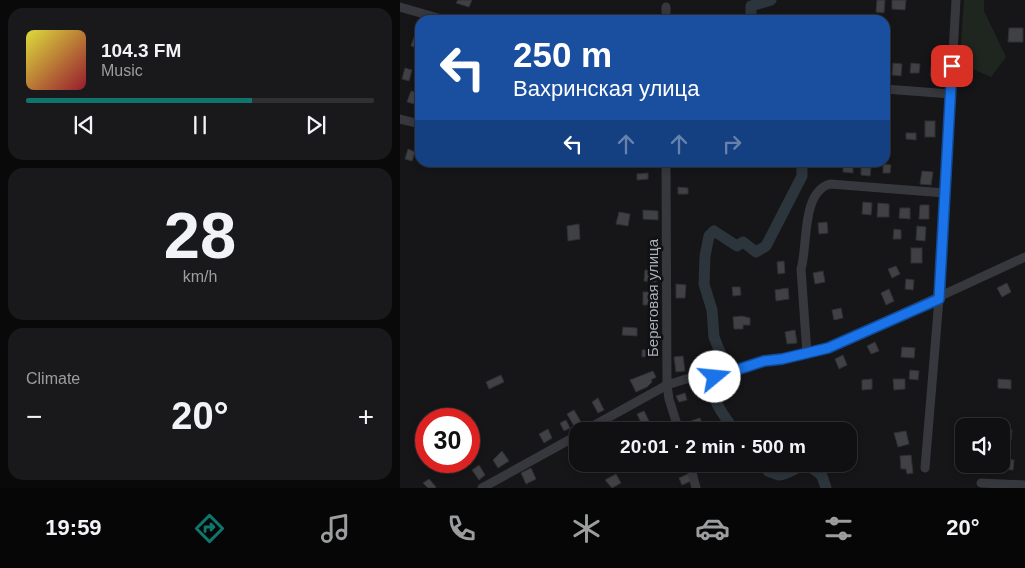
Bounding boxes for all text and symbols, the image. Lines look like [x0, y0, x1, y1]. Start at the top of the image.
icon: left [430, 35, 495, 100]
text: 250 m [513, 35, 612, 74]
text: 104.3 FM [101, 40, 181, 61]
pin [931, 45, 973, 87]
icon: arrive [938, 52, 966, 80]
text: Music [101, 62, 143, 79]
text: Вахринская улица [513, 76, 699, 101]
icon: previous [70, 111, 98, 139]
icon: pause [186, 111, 214, 139]
icon: next [302, 111, 330, 139]
icon: left [559, 130, 587, 158]
icon: ahead [612, 130, 640, 158]
icon: ahead [665, 130, 693, 158]
icon: right [718, 130, 746, 158]
text: 28 [164, 199, 236, 272]
street label: Береговая улица [644, 238, 661, 357]
text: km/h [183, 268, 217, 285]
position arrow [688, 350, 740, 402]
text: Climate [26, 370, 80, 387]
text: 20° [171, 395, 229, 437]
text: − [26, 401, 42, 432]
text: + [358, 401, 374, 432]
speed limit sign: 30 [415, 408, 480, 473]
map controls [955, 418, 1010, 473]
button: sound [955, 418, 1010, 473]
text: 20:01 · 2 min · 500 m [620, 436, 806, 457]
icon: directions [192, 511, 227, 546]
icon: music [318, 511, 353, 546]
icon: phone [444, 511, 479, 546]
icon: climate [569, 511, 604, 546]
icon: car [695, 511, 730, 546]
icon: filters [821, 511, 856, 546]
text: 19:59 [45, 515, 102, 540]
text: 20° [946, 515, 980, 540]

